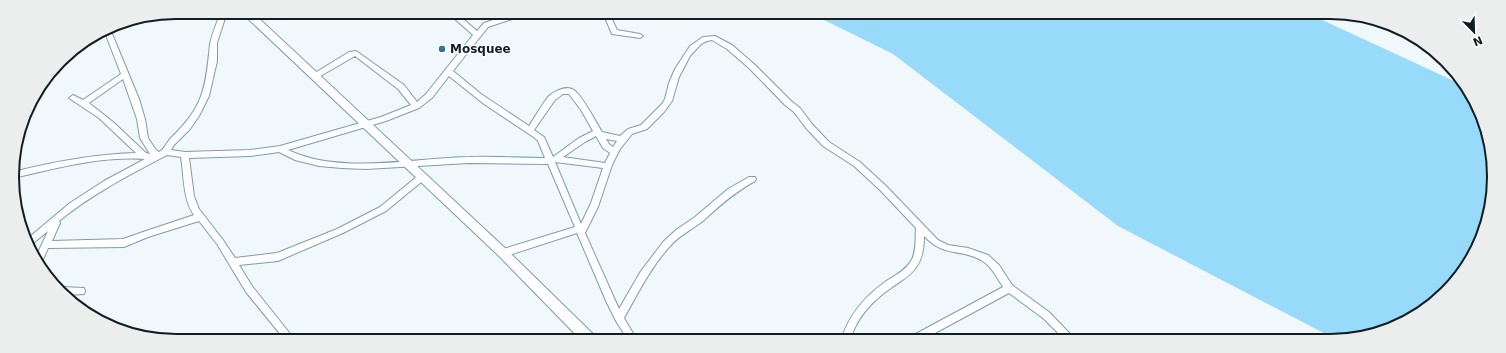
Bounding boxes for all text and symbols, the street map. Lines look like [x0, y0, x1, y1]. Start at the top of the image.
north arrow [1454, 12, 1494, 52]
text: N [1471, 33, 1484, 49]
place label: Mosquee [450, 42, 511, 56]
marker: Mosquee [437, 44, 447, 54]

